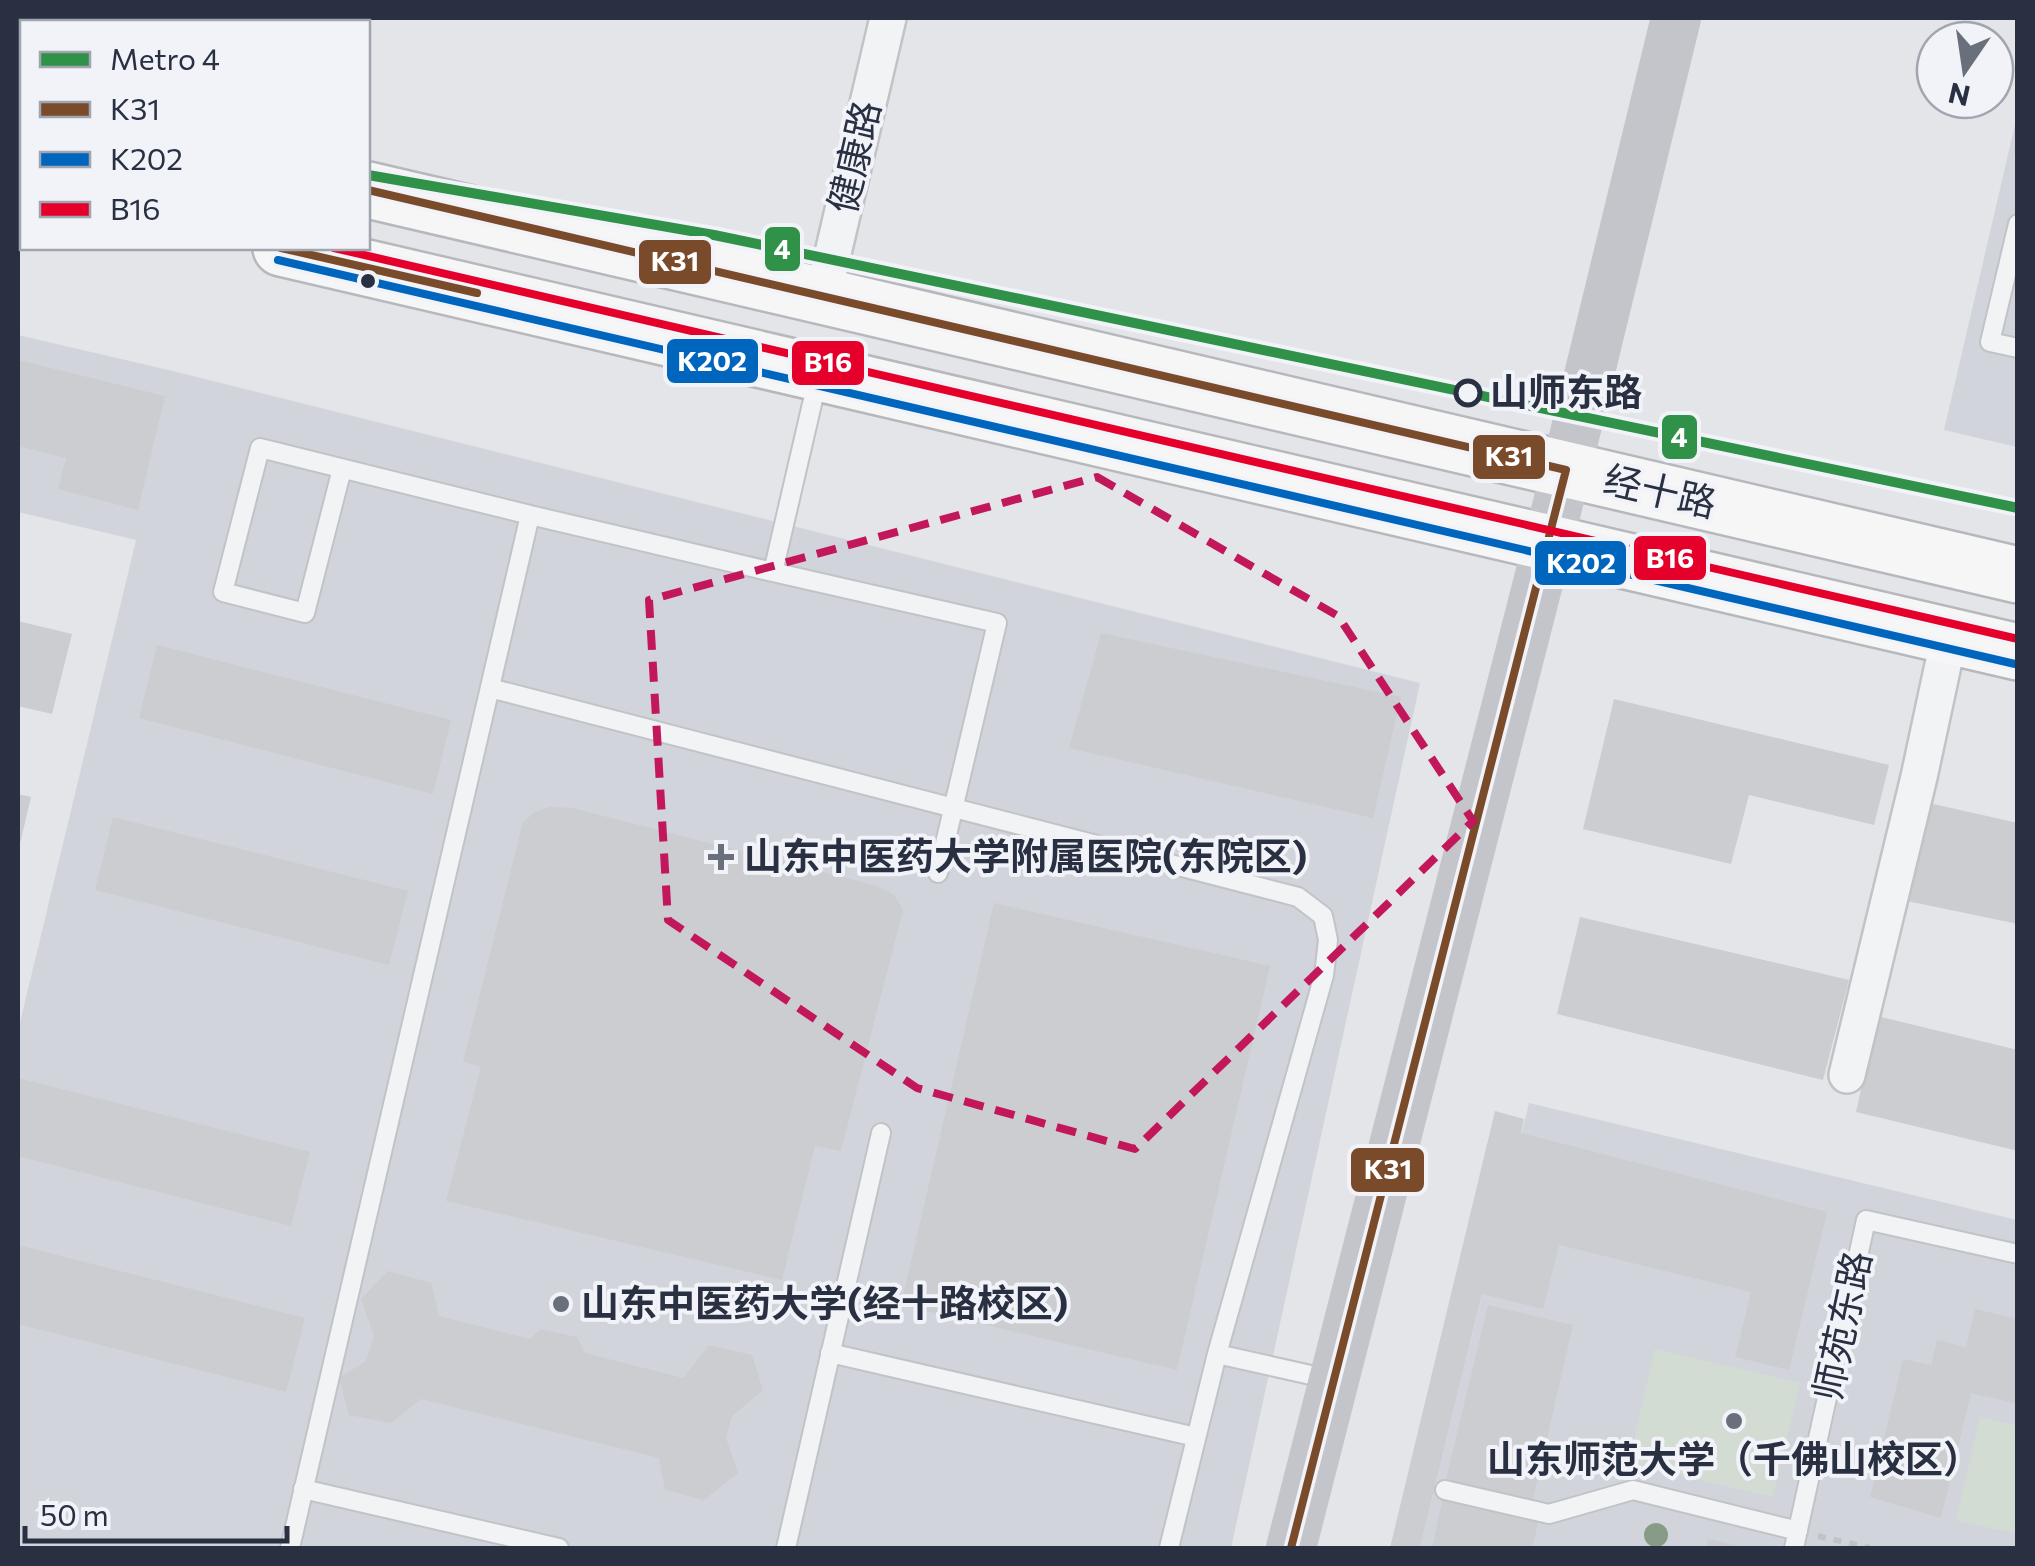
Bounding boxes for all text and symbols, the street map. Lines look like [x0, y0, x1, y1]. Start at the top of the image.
legend [20, 20, 370, 250]
north arrow [1915, 20, 2015, 120]
text: Metro 4 [110, 39, 220, 76]
text: N [1945, 76, 1973, 114]
text: K31 [110, 89, 160, 126]
street label: 健康路 [817, 96, 888, 217]
text: K202 [110, 139, 183, 176]
text: B16 [110, 189, 160, 226]
line badge: 4 [763, 225, 802, 273]
text: 4 [773, 231, 791, 265]
line badge: K31 [637, 238, 713, 286]
text: K31 [651, 243, 699, 277]
unlabelled marker [358, 271, 378, 291]
line badge: K202 [665, 337, 760, 385]
line badge: B16 [790, 339, 866, 387]
text: K202 [677, 343, 747, 377]
text: B16 [804, 344, 852, 378]
place label: 山师东路 [1490, 367, 1642, 414]
marker: 山师东路 [1455, 380, 1481, 406]
line badge: 4 [1660, 413, 1699, 461]
text: 4 [1670, 419, 1688, 453]
line badge: K31 [1471, 433, 1547, 481]
text: K31 [1485, 438, 1533, 472]
street label: 经十路 [1600, 454, 1721, 525]
line badge: B16 [1632, 534, 1708, 582]
line badge: K202 [1533, 539, 1628, 587]
text: B16 [1646, 540, 1694, 574]
text: K202 [1546, 545, 1616, 579]
place label: 山东中医药大学附属医院(东院区) [744, 831, 1307, 878]
marker: 山东中医药大学附属医院(东院区) [708, 844, 734, 870]
line badge: K31 [1349, 1146, 1426, 1194]
text: K31 [1364, 1151, 1412, 1185]
street label: 师苑东路 [1802, 1246, 1879, 1405]
place label: 山东中医药大学(经十路校区) [581, 1278, 1068, 1325]
marker: 山东中医药大学(经十路校区) [550, 1293, 572, 1315]
marker: 山东师范大学（千佛山校区） [1723, 1410, 1745, 1432]
place label: 山东师范大学（千佛山校区） [1487, 1434, 1981, 1481]
scale bar [25, 1481, 288, 1543]
text: 50 m [40, 1495, 109, 1532]

